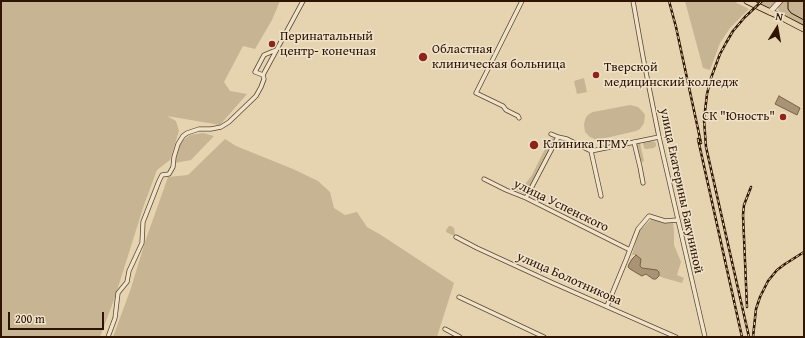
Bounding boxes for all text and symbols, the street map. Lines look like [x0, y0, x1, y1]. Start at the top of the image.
north arrow [757, 8, 797, 48]
text: N [774, 8, 784, 25]
place label: Перинатальный центр- конечная [280, 29, 376, 60]
marker: Перинатальный центр- конечная [267, 39, 277, 49]
place label: Областная клиническая больница [432, 42, 566, 73]
marker: Областная клиническая больница [417, 51, 429, 63]
place label: Тверской медицинский колледж [604, 60, 738, 91]
marker: Тверской медицинский колледж [591, 70, 601, 80]
street label: улица Екатерины Бакуниной [656, 107, 706, 275]
place label: СК "Юность" [702, 109, 775, 125]
marker: СК "Юность" [778, 112, 788, 122]
place label: Клиника ТГМУ [543, 137, 629, 153]
marker: Клиника ТГМУ [528, 139, 540, 151]
street label: улица Успенского [511, 176, 611, 236]
street label: улица Болотникова [514, 249, 624, 309]
scale bar [10, 304, 106, 330]
text: 200 m [15, 310, 45, 327]

